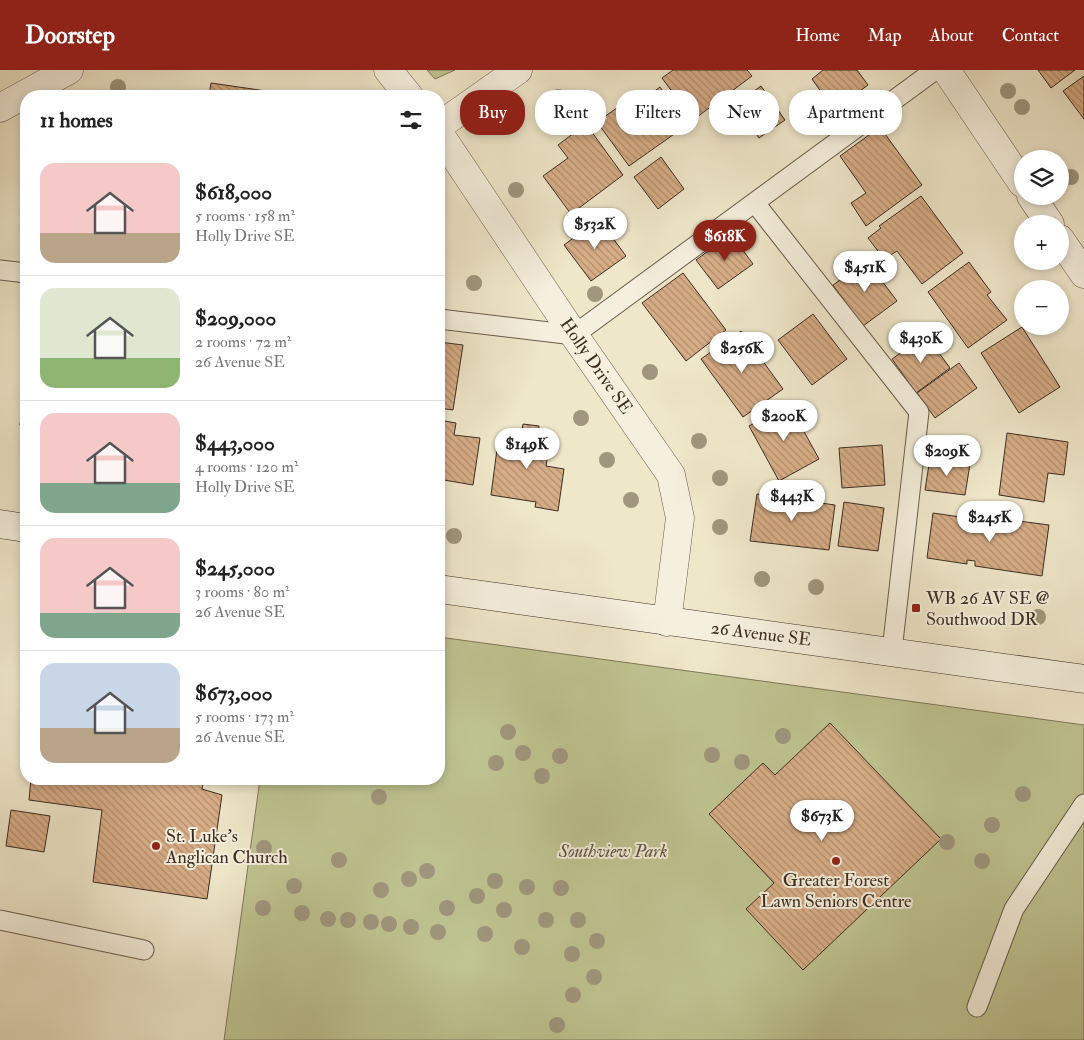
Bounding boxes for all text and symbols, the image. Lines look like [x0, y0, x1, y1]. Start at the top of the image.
text: Doorstep [25, 20, 115, 51]
text: Home [795, 24, 840, 47]
text: Map [868, 24, 902, 47]
text: About [930, 24, 974, 47]
text: Contact [1002, 24, 1059, 47]
chip: Buy [460, 90, 525, 135]
chip: Rent [535, 90, 606, 135]
chip: Filters [616, 90, 699, 135]
chip: New [709, 90, 779, 135]
chip: Apartment [789, 90, 902, 135]
icon: filters [397, 106, 425, 134]
text: 11 homes [40, 107, 113, 134]
map controls [1014, 150, 1069, 335]
button: layers [1014, 150, 1069, 205]
text: $618,000 [195, 179, 272, 206]
icon: home [80, 183, 140, 243]
text: 5 rooms · 158 m² [195, 206, 295, 226]
pin: $532K [560, 208, 630, 250]
text: $532K [574, 214, 616, 234]
button: + [1014, 215, 1069, 270]
pin: $618K [690, 220, 760, 262]
text: Holly Drive SE [195, 226, 295, 246]
text: $618K [704, 226, 746, 246]
pin: $451K [830, 250, 900, 293]
text: $451K [844, 257, 886, 277]
button: − [1014, 280, 1069, 335]
text: $209,000 [195, 305, 276, 332]
icon: home [80, 308, 140, 368]
street label: Holly Drive SE [554, 314, 638, 418]
pin: $430K [886, 322, 956, 364]
text: $430K [899, 328, 943, 348]
text: 2 rooms · 72 m² [195, 332, 291, 352]
pin: $256K [707, 332, 777, 374]
text: $256K [720, 338, 764, 358]
text: 26 Avenue SE [195, 352, 285, 372]
pin: $200K [749, 400, 819, 442]
text: $200K [762, 406, 806, 426]
pin: $149K [492, 428, 562, 470]
text: $443,000 [195, 430, 275, 457]
icon: home [80, 433, 140, 493]
text: $149K [506, 434, 548, 454]
pin: $209K [912, 434, 982, 477]
text: $209K [925, 441, 969, 461]
text: 4 rooms · 120 m² [195, 457, 298, 477]
text: Holly Drive SE [195, 477, 295, 497]
pin: $443K [757, 480, 827, 522]
text: $443K [770, 486, 814, 506]
pin: $245K [955, 500, 1025, 543]
text: $245K [968, 507, 1012, 527]
text: $245,000 [195, 555, 275, 582]
icon: home [80, 558, 140, 618]
text: 3 rooms · 80 m² [195, 582, 290, 602]
place label: WB 26 AV SE @ Southwood DR [925, 587, 1049, 631]
text: 26 Avenue SE [195, 602, 285, 622]
marker: WB 26 AV SE @ Southwood DR [910, 602, 922, 614]
street label: 26 Avenue SE [710, 616, 812, 652]
text: $673,000 [195, 680, 272, 707]
icon: home [80, 683, 140, 743]
text: 5 rooms · 173 m² [195, 707, 294, 727]
text: 26 Avenue SE [195, 727, 285, 747]
pin: $673K [787, 800, 857, 842]
text: $673K [801, 806, 843, 826]
place label: St. Luke's Anglican Church [165, 825, 288, 869]
marker: St. Luke's Anglican Church [150, 840, 162, 852]
park label: Southview Park [558, 840, 667, 863]
marker: Greater Forest Lawn Seniors Centre [830, 855, 842, 867]
place label: Greater Forest Lawn Seniors Centre [760, 869, 912, 913]

